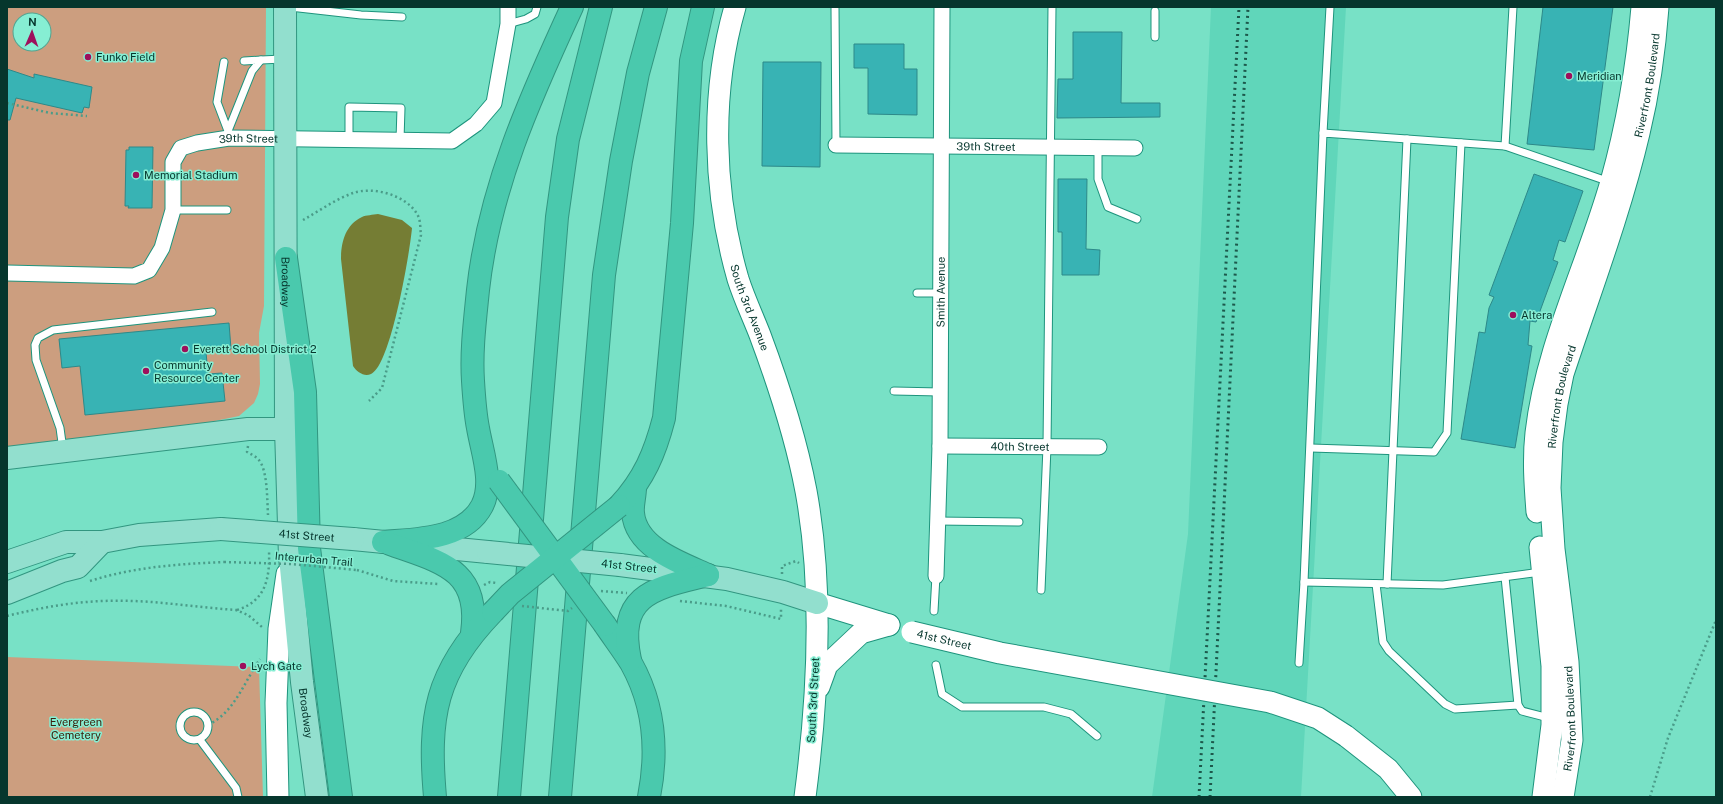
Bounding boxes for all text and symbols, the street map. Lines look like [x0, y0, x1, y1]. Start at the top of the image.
north arrow [12, 12, 52, 52]
text: N [28, 16, 37, 28]
street label: Riverfront Boulevard [1632, 33, 1662, 139]
place label: Funko Field [96, 51, 155, 63]
marker: Funko Field [83, 52, 93, 62]
place label: Meridian [1577, 70, 1622, 82]
marker: Meridian [1564, 71, 1574, 81]
street label: 39th Street [218, 132, 278, 145]
street label: 39th Street [956, 140, 1016, 153]
place label: Memorial Stadium [144, 169, 238, 181]
marker: Memorial Stadium [131, 170, 141, 180]
street label: Broadway [280, 257, 292, 307]
street label: Smith Avenue [935, 257, 947, 327]
street label: South 3rd Avenue [728, 263, 771, 352]
place label: Altera [1521, 309, 1552, 321]
marker: Altera [1508, 310, 1518, 320]
place label: Everett School District 2 [193, 343, 317, 355]
marker: Everett School District 2 [180, 344, 190, 354]
street label: Riverfront Boulevard [1546, 344, 1578, 449]
place label: Community Resource Center [154, 359, 239, 384]
marker: Community Resource Center [141, 366, 151, 376]
street label: 40th Street [990, 440, 1050, 453]
street label: 41st Street [278, 527, 335, 544]
street label: Interurban Trail [274, 550, 354, 568]
street label: 41st Street [601, 557, 657, 575]
street label: 41st Street [915, 627, 973, 652]
street label: South 3rd Street [805, 657, 821, 743]
place label: Lych Gate [251, 660, 302, 672]
marker: Lych Gate [238, 661, 248, 671]
street label: Riverfront Boulevard [1561, 666, 1578, 772]
street label: Broadway [297, 687, 315, 739]
park label: Evergreen Cemetery [50, 716, 102, 741]

